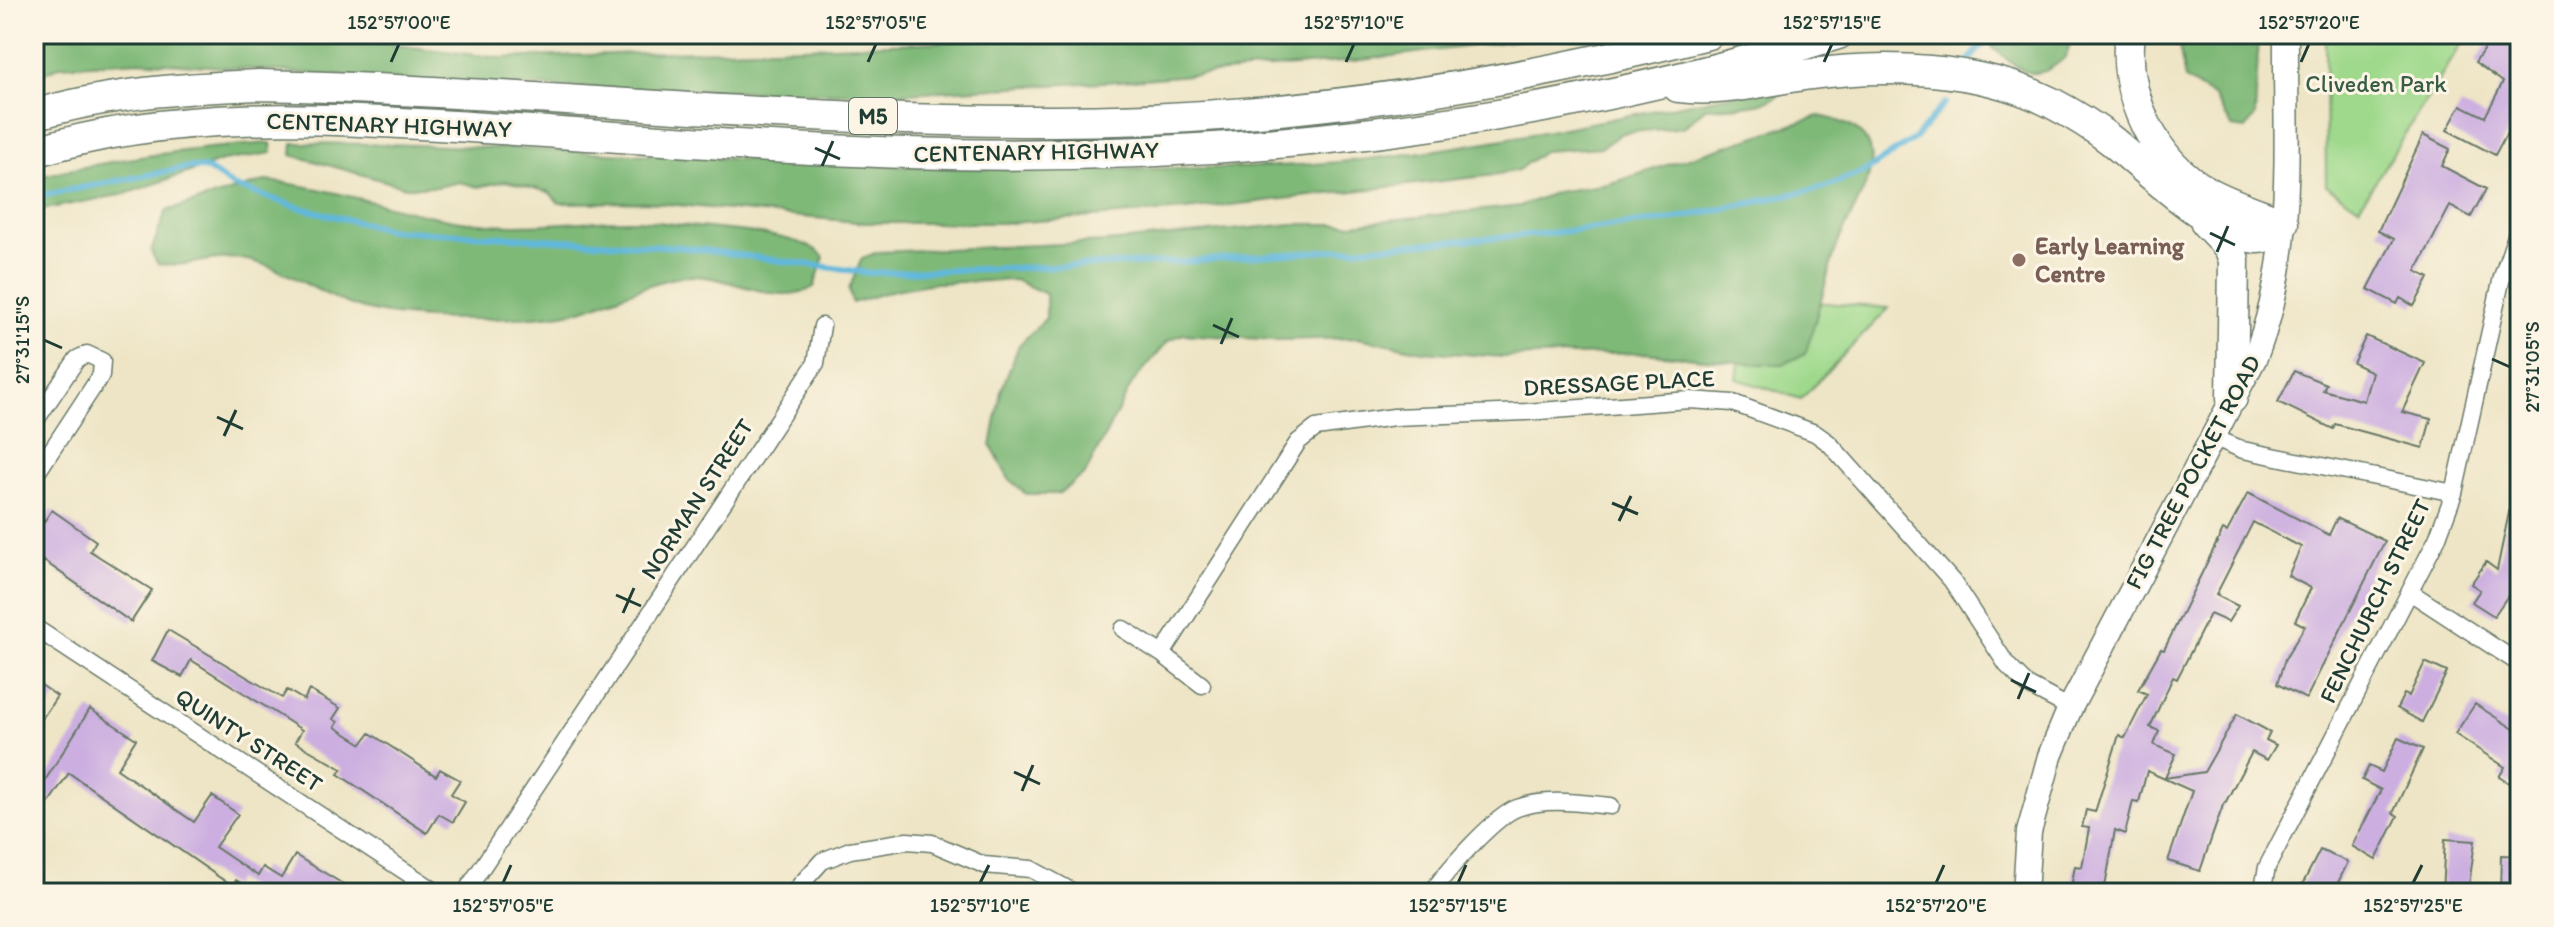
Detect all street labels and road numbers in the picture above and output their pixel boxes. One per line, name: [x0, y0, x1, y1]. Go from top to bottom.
road number: M5: [849, 98, 897, 134]
street label: CENTENARY HIGHWAY: [266, 106, 513, 143]
street label: CENTENARY HIGHWAY: [913, 135, 1159, 168]
street label: FIG TREE POCKET ROAD: [2119, 350, 2267, 594]
street label: DRESSAGE PLACE: [1522, 363, 1716, 402]
street label: NORMAN STREET: [634, 413, 760, 584]
street label: FENCHURCH STREET: [2312, 493, 2437, 708]
street label: QUINTY STREET: [170, 681, 329, 798]

